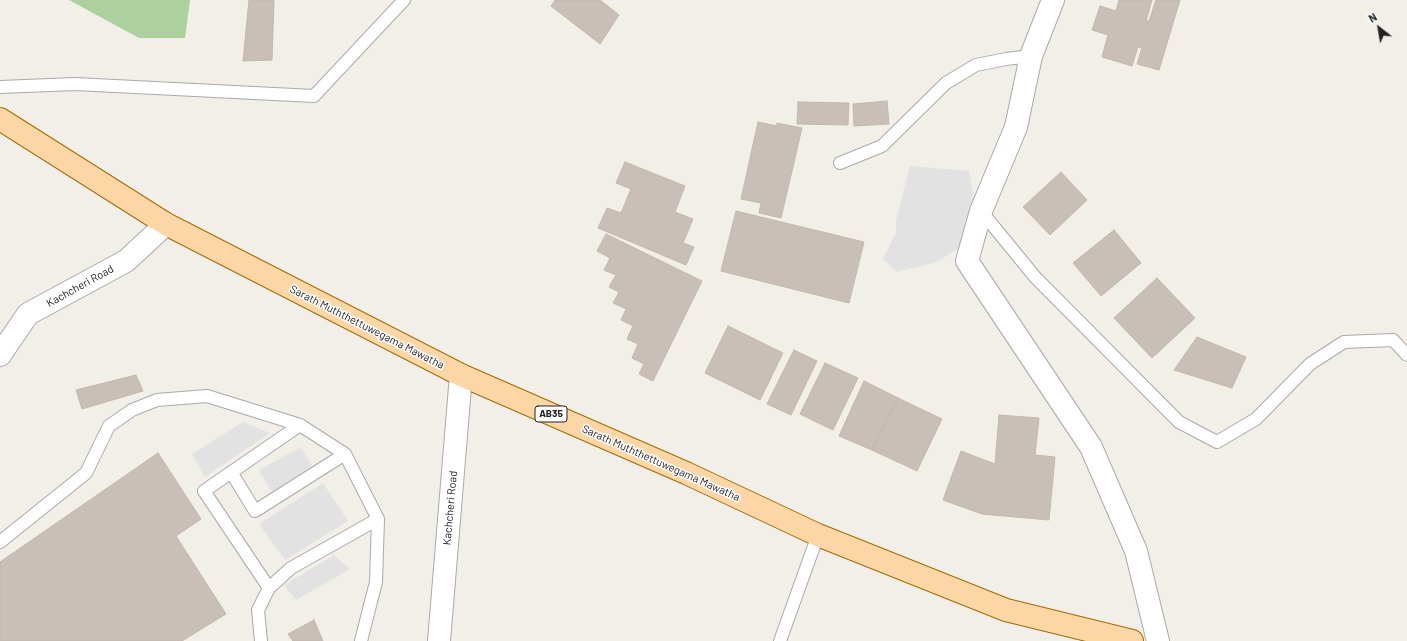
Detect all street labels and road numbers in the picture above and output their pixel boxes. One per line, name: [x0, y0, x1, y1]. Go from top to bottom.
street label: Kachcheri Road: [44, 262, 116, 310]
street label: Sarath Muththettuwegama Mawatha: [288, 282, 446, 372]
road number: AB35: [535, 406, 567, 422]
street label: Sarath Muththettuwegama Mawatha: [580, 422, 742, 504]
street label: Kachcheri Road: [440, 470, 460, 546]

